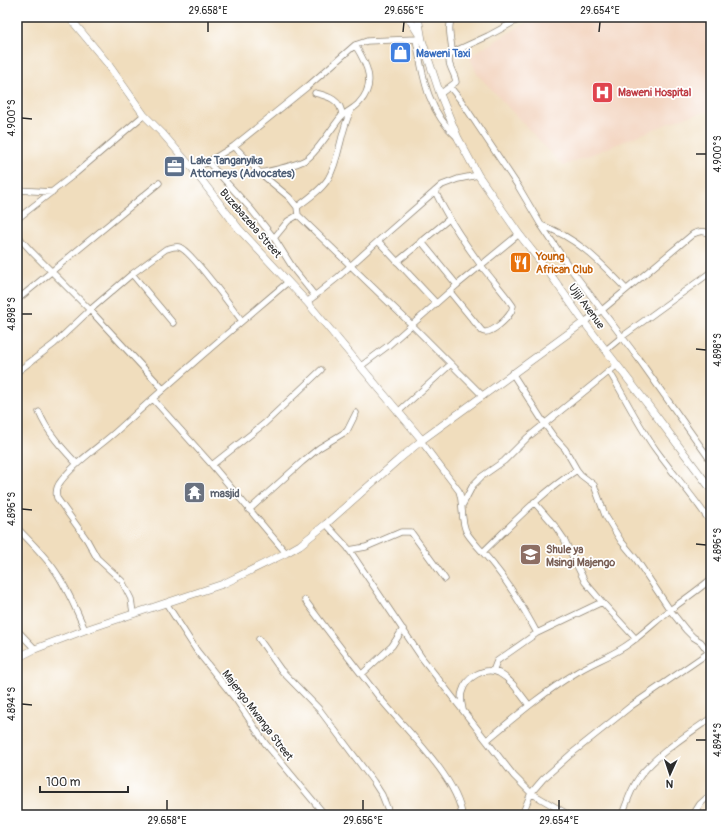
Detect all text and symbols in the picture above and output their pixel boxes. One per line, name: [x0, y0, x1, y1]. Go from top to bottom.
text: 29.658°E: [189, 5, 227, 17]
text: 29.656°E: [384, 5, 424, 17]
text: 29.654°E: [580, 5, 620, 17]
shop icon: Maweni Taxi: [387, 40, 413, 66]
place label: Maweni Taxi: [416, 47, 470, 60]
hospital icon: Maweni Hospital: [590, 79, 616, 105]
place label: Maweni Hospital: [618, 86, 692, 99]
text: 4.900°S: [6, 99, 18, 137]
text: 4.900°S: [712, 135, 724, 173]
office icon: Lake Tanganyika Attorneys (Advocates): [162, 153, 188, 179]
place label: Lake Tanganyika Attorneys (Advocates): [190, 154, 295, 180]
street label: Buzebazeba Street: [217, 186, 285, 261]
restaurant icon: Young African Club: [507, 249, 533, 275]
place label: Young African Club: [535, 250, 593, 276]
street label: Ujiji Avenue: [566, 281, 608, 332]
text: 4.898°S: [6, 297, 18, 331]
text: 4.898°S: [712, 333, 724, 367]
temple icon: masjid: [181, 480, 207, 506]
place label: masjid: [210, 487, 240, 500]
text: 4.896°S: [6, 492, 18, 526]
text: 4.896°S: [712, 528, 724, 562]
school or university icon: Shule ya Msingi Majengo: [517, 542, 543, 568]
place label: Shule ya Msingi Majengo: [546, 543, 615, 569]
street label: Majengo Mwanga Street: [219, 667, 296, 764]
text: 4.894°S: [6, 687, 18, 721]
text: 4.894°S: [712, 723, 724, 757]
north arrow: [650, 754, 690, 794]
scale bar: [40, 768, 128, 794]
text: 100 m: [46, 775, 81, 790]
text: N: [665, 777, 674, 790]
text: 29.658°E: [148, 815, 186, 827]
text: 29.656°E: [343, 815, 383, 827]
text: 29.654°E: [539, 815, 579, 827]

